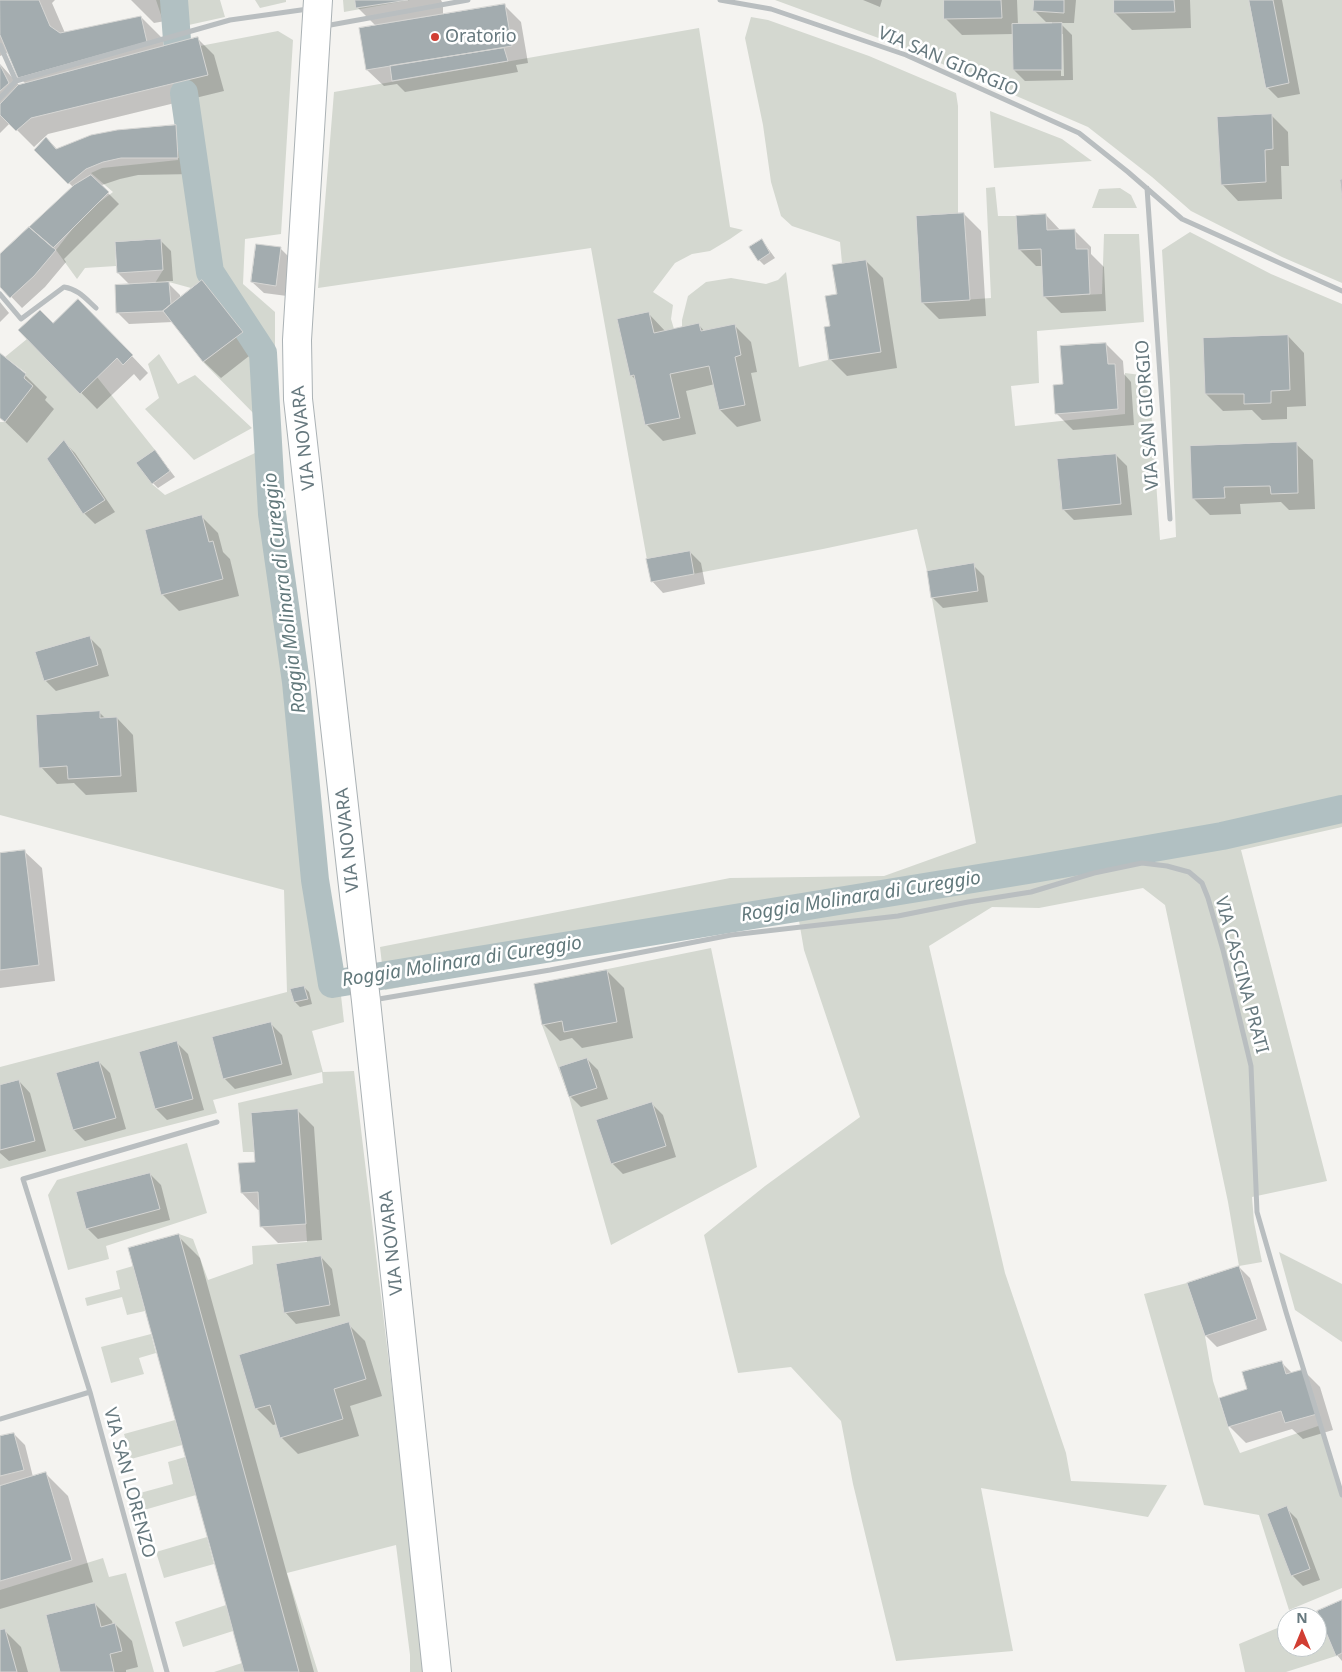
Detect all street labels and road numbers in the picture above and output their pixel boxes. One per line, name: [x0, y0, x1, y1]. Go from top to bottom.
street label: VIA SAN GIORGIO: [874, 23, 1022, 101]
street label: VIA SAN GIORGIO: [1132, 339, 1164, 491]
street label: VIA NOVARA: [288, 385, 320, 491]
street label: VIA NOVARA: [332, 787, 364, 893]
street label: VIA CASCINA PRATI: [1210, 894, 1272, 1056]
street label: VIA NOVARA: [376, 1190, 408, 1296]
street label: VIA SAN LORENZO: [99, 1405, 159, 1561]

